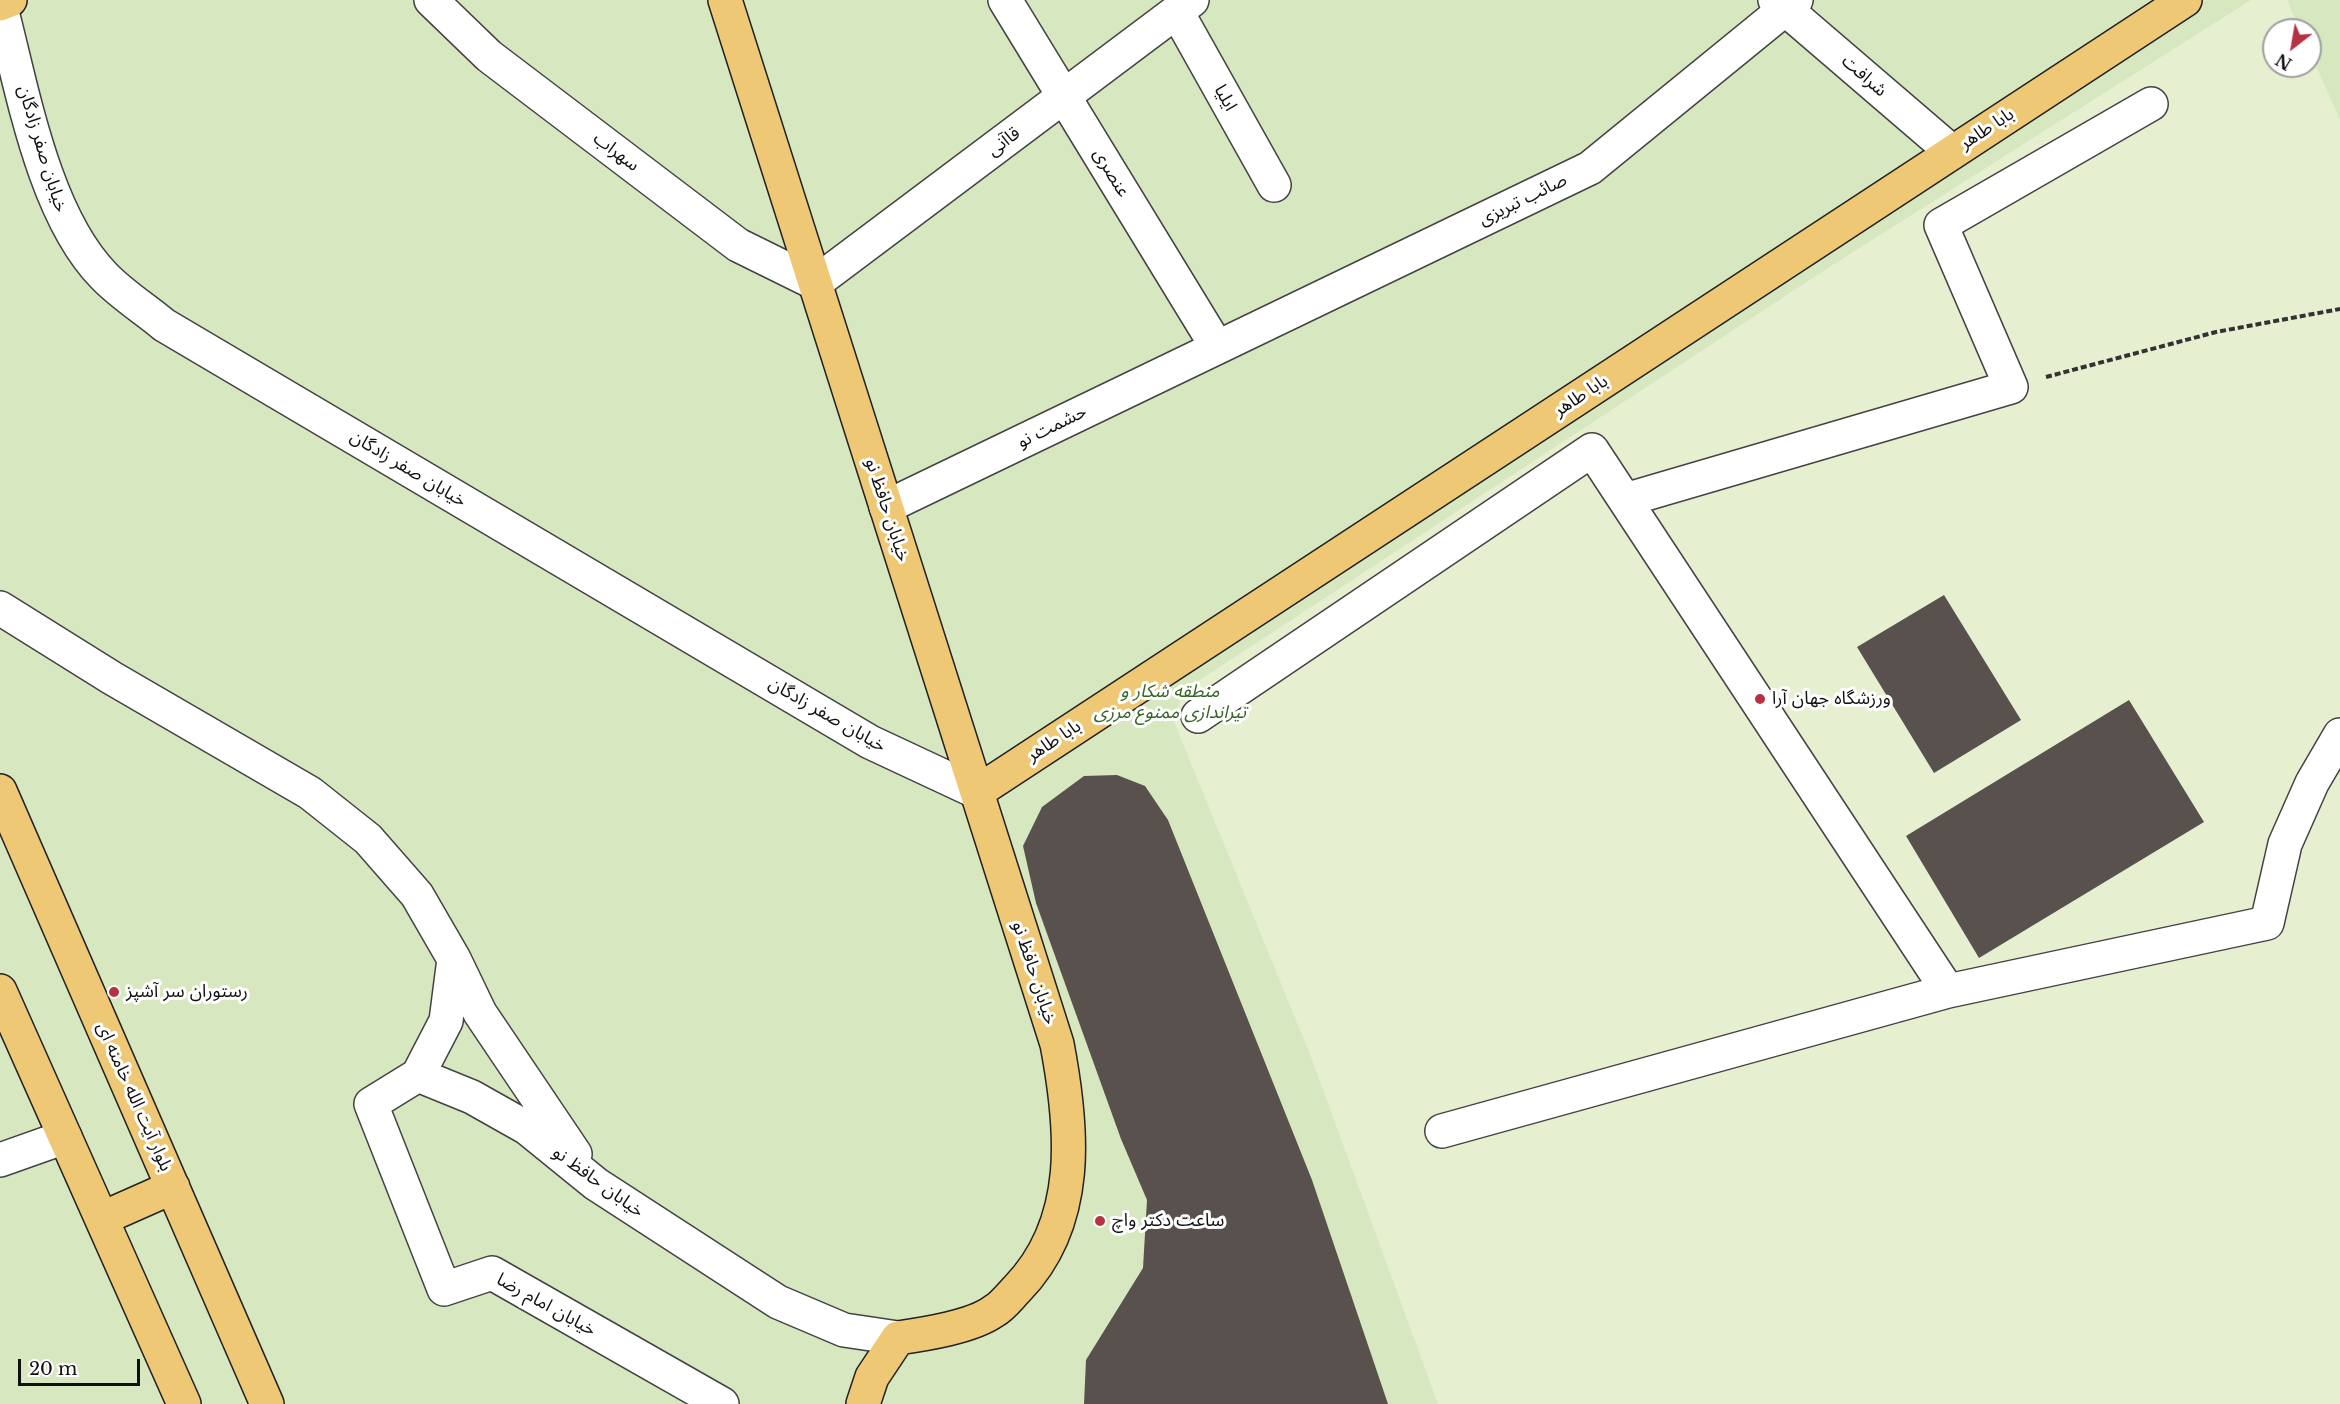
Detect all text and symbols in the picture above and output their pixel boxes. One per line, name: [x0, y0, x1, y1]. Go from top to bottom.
north arrow: [2262, 18, 2322, 78]
text: N: [2272, 49, 2295, 74]
street label: شرافت: [1837, 51, 1891, 101]
street label: ایلیا: [1209, 81, 1241, 115]
street label: خیابان صفر زادگان: [12, 83, 72, 215]
street label: بابا طاهر: [1956, 104, 2018, 154]
street label: قاآنی: [983, 123, 1025, 161]
street label: سهراب: [589, 128, 643, 176]
street label: عنصری: [1088, 145, 1134, 201]
street label: صائب تبریزی: [1475, 169, 1571, 231]
street label: بابا طاهر: [1550, 371, 1612, 421]
street label: حشمت نو: [1014, 401, 1090, 453]
street label: خیابان صفر زادگان: [346, 426, 470, 512]
street label: خیابان حافظ نو: [860, 456, 914, 564]
street label: خیابان صفر زادگان: [765, 673, 889, 757]
park label: منطقه شکار و تیراندازی ممنوع مرزی: [1094, 681, 1246, 724]
place label: ورزشگاه جهان آرا: [1772, 688, 1891, 710]
marker: ورزشگاه جهان آرا: [1753, 692, 1767, 706]
street label: بابا طاهر: [1023, 716, 1085, 766]
street label: خیابان حافظ نو: [1007, 919, 1061, 1027]
place label: رستوران سر آشپز: [126, 981, 248, 1003]
marker: رستوران سر آشپز: [107, 985, 121, 999]
street label: بلوار آیت الله خامنه ای: [91, 1019, 177, 1175]
street label: خیابان حافظ نو: [548, 1142, 648, 1222]
place label: ساعت دکتر واچ: [1112, 1210, 1224, 1232]
marker: ساعت دکتر واچ: [1093, 1214, 1107, 1228]
street label: خیابان امام رضا: [492, 1269, 600, 1341]
scale bar: [21, 1347, 142, 1385]
text: 20 m: [29, 1358, 77, 1380]

